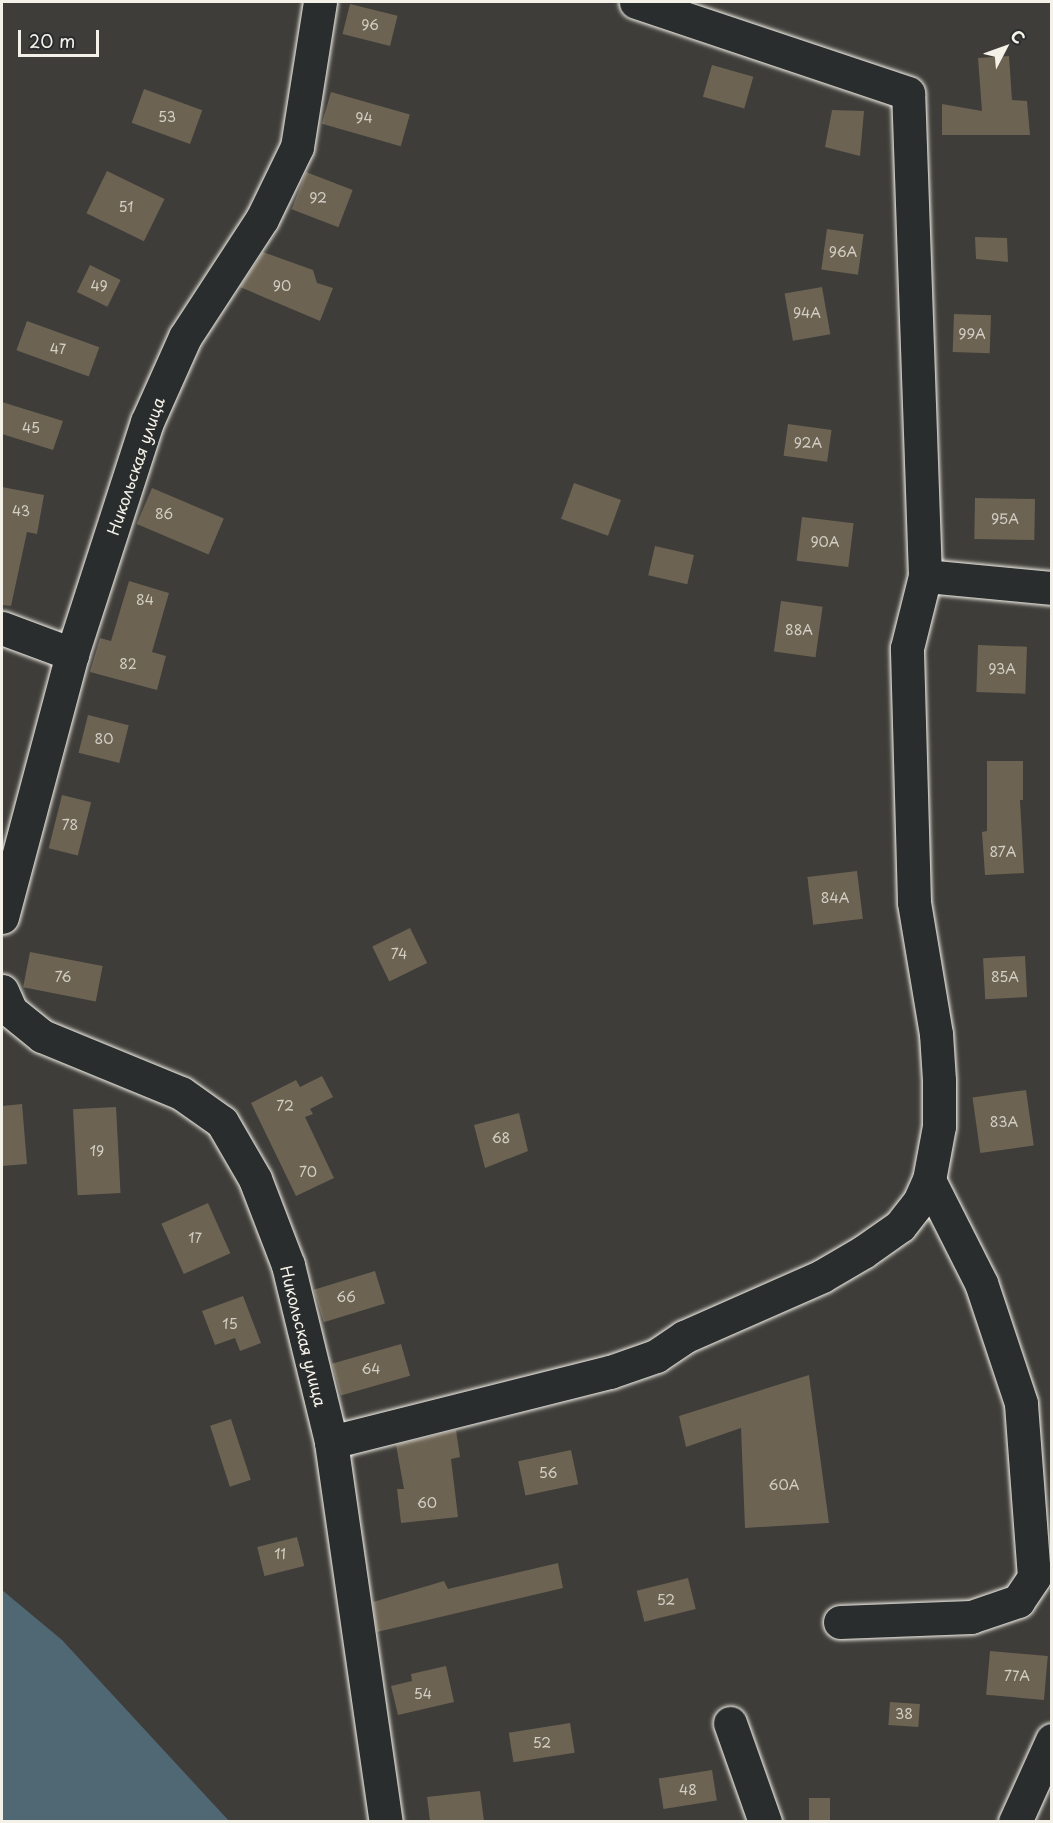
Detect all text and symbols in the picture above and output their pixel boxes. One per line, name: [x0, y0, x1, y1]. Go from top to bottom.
house number: 96: [361, 17, 379, 33]
scale bar: [21, 18, 102, 56]
north arrow: [975, 18, 1035, 78]
text: С: [1006, 24, 1032, 49]
text: 20 m: [29, 27, 75, 54]
house number: 53: [158, 109, 176, 125]
house number: 94: [355, 110, 373, 126]
house number: 92: [309, 190, 327, 206]
house number: 51: [119, 199, 133, 215]
house number: 96А: [829, 244, 857, 260]
house number: 49: [90, 278, 108, 294]
house number: 90: [273, 278, 291, 294]
house number: 94А: [793, 305, 821, 321]
house number: 99А: [958, 326, 986, 342]
house number: 47: [50, 341, 66, 357]
street label: Никольская улица: [102, 394, 168, 538]
house number: 45: [22, 420, 40, 436]
house number: 92А: [794, 435, 822, 451]
house number: 43: [12, 503, 30, 519]
house number: 86: [155, 506, 173, 522]
house number: 95А: [991, 511, 1019, 527]
house number: 90А: [810, 534, 840, 550]
house number: 84: [136, 592, 154, 608]
house number: 88А: [785, 622, 813, 638]
house number: 82: [119, 656, 137, 672]
house number: 93А: [988, 661, 1016, 677]
house number: 80: [95, 731, 113, 747]
house number: 78: [62, 817, 78, 833]
house number: 87А: [990, 844, 1016, 860]
house number: 84А: [821, 890, 849, 906]
house number: 74: [391, 946, 407, 962]
house number: 76: [55, 969, 71, 985]
house number: 85А: [991, 969, 1019, 985]
house number: 72: [276, 1098, 294, 1114]
house number: 83А: [990, 1114, 1018, 1130]
house number: 68: [492, 1130, 510, 1146]
house number: 19: [90, 1143, 104, 1159]
house number: 70: [299, 1164, 317, 1180]
house number: 17: [188, 1230, 202, 1246]
street label: Никольская улица: [277, 1263, 331, 1409]
house number: 66: [336, 1289, 356, 1305]
house number: 15: [222, 1316, 238, 1332]
house number: 64: [361, 1361, 381, 1377]
house number: 56: [539, 1465, 557, 1481]
house number: 60А: [769, 1477, 799, 1493]
house number: 60: [417, 1495, 437, 1511]
house number: 11: [274, 1546, 286, 1562]
house number: 52: [657, 1592, 675, 1608]
house number: 77А: [1004, 1668, 1030, 1684]
house number: 54: [414, 1686, 432, 1702]
house number: 38: [895, 1706, 913, 1722]
house number: 52: [533, 1735, 551, 1751]
house number: 48: [679, 1782, 697, 1798]

